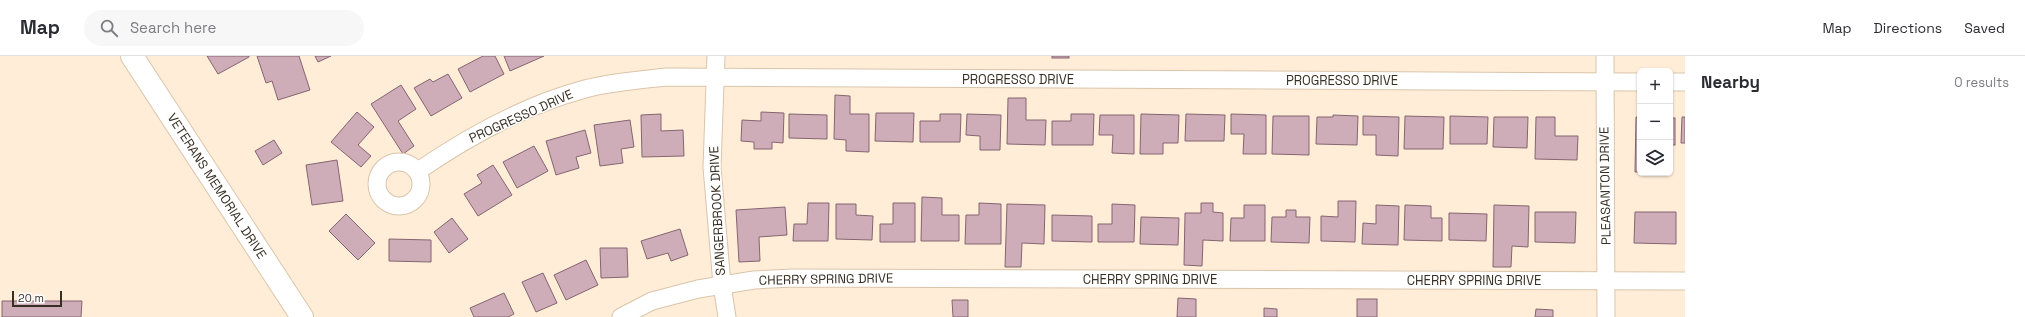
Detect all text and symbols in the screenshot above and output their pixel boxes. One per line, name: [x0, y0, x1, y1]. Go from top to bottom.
search box: [84, 10, 364, 46]
text: Map: [20, 15, 60, 40]
icon: search: [98, 17, 120, 39]
text: Search here: [130, 18, 216, 37]
text: Map: [1822, 19, 1852, 37]
text: Directions: [1874, 19, 1942, 37]
text: Saved: [1964, 19, 2005, 37]
map controls: [1637, 68, 1673, 176]
button: +: [1637, 68, 1673, 104]
street label: PROGRESSO DRIVE: [962, 71, 1074, 88]
text: Nearby: [1701, 71, 1760, 93]
street label: PROGRESSO DRIVE: [1286, 72, 1398, 89]
text: 0 results: [1954, 74, 2009, 91]
street label: PROGRESSO DRIVE: [466, 85, 576, 147]
button: −: [1637, 104, 1673, 140]
street label: VETERANS MEMORIAL DRIVE: [164, 110, 270, 262]
street label: PLEASANTON DRIVE: [1595, 127, 1615, 245]
button: layers: [1637, 140, 1673, 176]
street label: SANGERBROOK DRIVE: [705, 146, 729, 276]
street label: CHERRY SPRING DRIVE: [759, 269, 893, 289]
street label: CHERRY SPRING DRIVE: [1083, 271, 1217, 288]
street label: CHERRY SPRING DRIVE: [1407, 272, 1541, 289]
scale bar: [12, 289, 62, 308]
text: 20 m: [18, 291, 44, 305]

